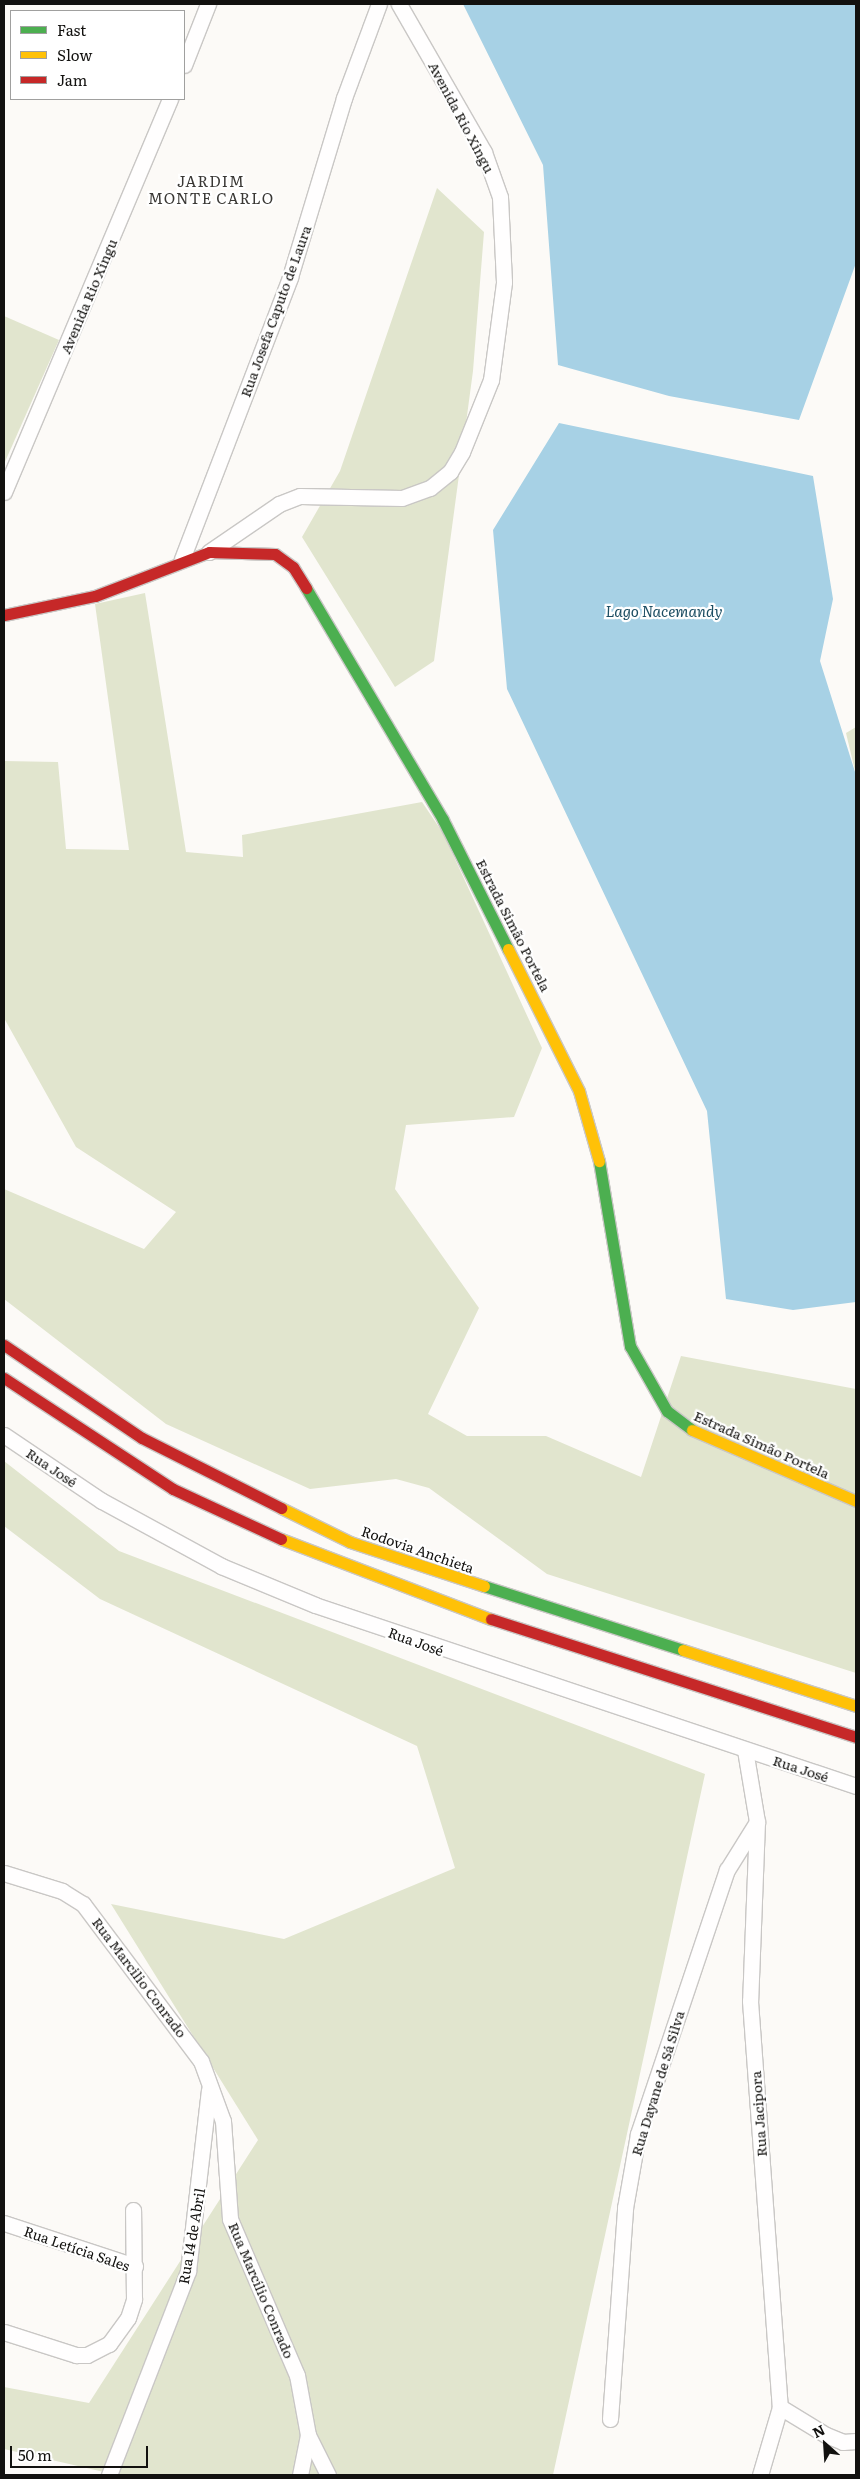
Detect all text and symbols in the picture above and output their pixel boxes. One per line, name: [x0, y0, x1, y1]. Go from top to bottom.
legend: [10, 10, 185, 100]
text: Fast: [57, 18, 86, 41]
text: Slow: [57, 43, 92, 66]
street label: Avenida Rio Xingu: [426, 59, 498, 175]
text: Jam: [57, 68, 87, 91]
district label: JARDIM MONTE CARLO: [147, 171, 275, 206]
street label: Rua Josefa Caputo de Laura: [236, 223, 314, 399]
street label: Avenida Rio Xingu: [56, 236, 120, 356]
water label: Lago Nacemandy: [606, 602, 722, 620]
street label: Estrada Simão Portela: [473, 856, 555, 994]
street label: Estrada Simão Portela: [692, 1407, 832, 1481]
street label: Rua José: [23, 1444, 81, 1490]
street label: Rodovia Anchieta: [360, 1522, 476, 1576]
street label: Rua José: [386, 1623, 446, 1659]
street label: Rua José: [771, 1751, 831, 1785]
street label: Rua Marcilio Conrado: [89, 1914, 191, 2040]
street label: Rua Dayane de Sá Silva: [627, 2008, 687, 2158]
street label: Rua Jacipora: [747, 2071, 769, 2157]
street label: Rua 14 de Abril: [174, 2187, 208, 2285]
street label: Rua Marcílio Conrado: [226, 2219, 298, 2361]
street label: Rua Letícia Sales: [22, 2222, 132, 2274]
north arrow: [800, 2419, 850, 2469]
text: N: [809, 2419, 828, 2442]
scale bar: [12, 2436, 150, 2468]
text: 50 m: [18, 2443, 52, 2466]

